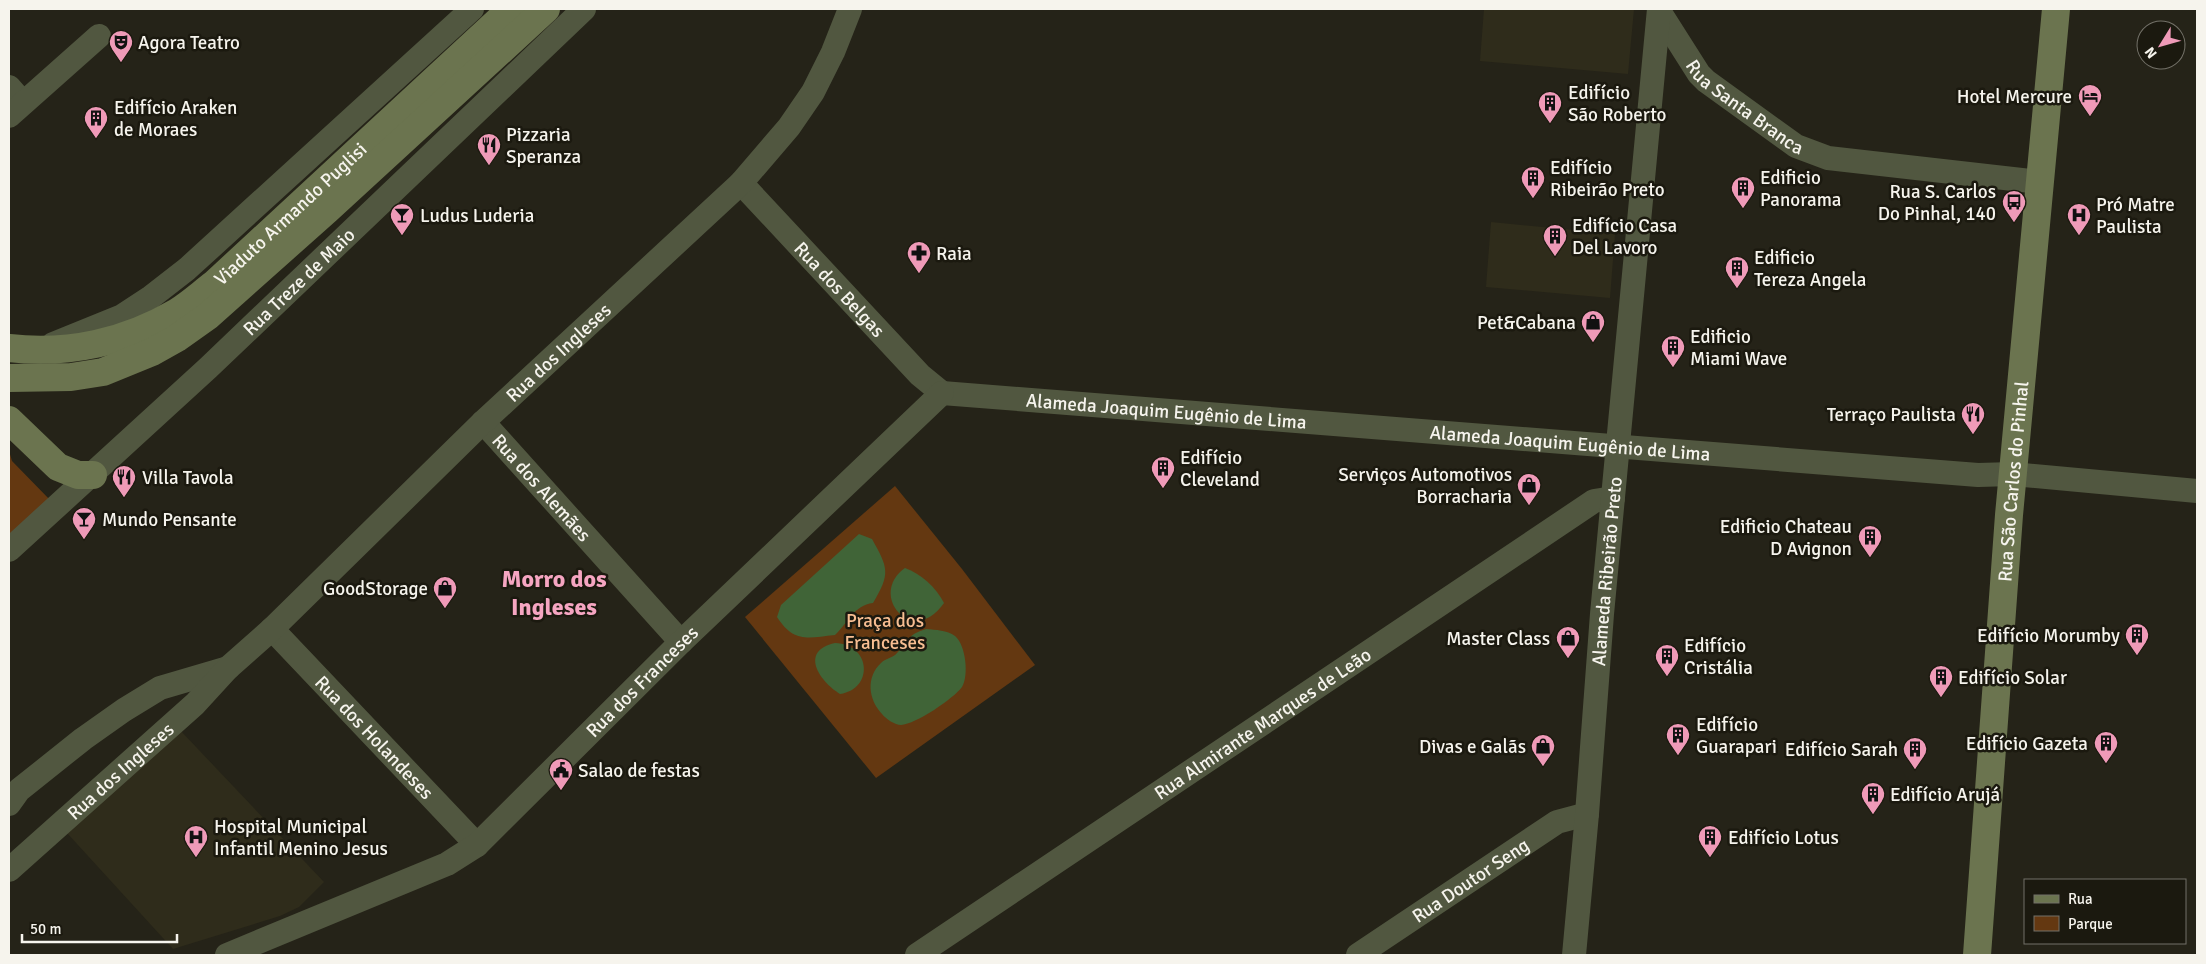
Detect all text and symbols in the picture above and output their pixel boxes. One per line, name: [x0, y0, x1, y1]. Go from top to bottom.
north arrow: [2136, 20, 2186, 70]
theatre icon: Agora Teatro: [108, 29, 134, 63]
place label: Agora Teatro: [138, 31, 240, 55]
text: N: [2141, 44, 2161, 62]
street label: Rua Santa Branca: [1680, 55, 1806, 161]
place label: Edifício São Roberto: [1568, 81, 1667, 127]
hotel icon: Hotel Mercure: [2077, 83, 2103, 117]
place label: Hotel Mercure: [1957, 85, 2072, 109]
building icon: Edifício São Roberto: [1537, 90, 1563, 124]
place label: Edifício Araken de Moraes: [114, 96, 237, 142]
building icon: Edifício Araken de Moraes: [83, 105, 109, 139]
place label: Pizzaria Speranza: [506, 123, 581, 169]
restaurant icon: Pizzaria Speranza: [476, 132, 502, 166]
street label: Viaduto Armando Puglisi: [209, 138, 372, 291]
place label: Edifício Ribeirão Preto: [1550, 156, 1665, 202]
building icon: Edifício Ribeirão Preto: [1520, 165, 1546, 199]
place label: Edificio Panorama: [1760, 166, 1842, 212]
building icon: Edificio Panorama: [1730, 175, 1756, 209]
place label: Rua S. Carlos Do Pinhal, 140: [1878, 180, 1996, 226]
bus stop icon: Rua S. Carlos Do Pinhal, 140: [2001, 189, 2027, 223]
place label: Pró Matre Paulista: [2096, 193, 2175, 239]
bar icon: Ludus Luderia: [389, 202, 415, 236]
hospital icon: Pró Matre Paulista: [2066, 202, 2092, 236]
place label: Ludus Luderia: [420, 204, 534, 228]
place label: Edifício Casa Del Lavoro: [1572, 214, 1677, 260]
street label: Rua Treze de Maio: [238, 223, 360, 341]
building icon: Edifício Casa Del Lavoro: [1542, 223, 1568, 257]
street label: Rua dos Belgas: [789, 237, 890, 343]
pharmacy icon: Raia: [906, 240, 932, 274]
place label: Raia: [936, 242, 972, 266]
place label: Edificio Tereza Angela: [1754, 246, 1866, 292]
building icon: Edificio Tereza Angela: [1724, 255, 1750, 289]
street label: Rua dos Ingleses: [501, 298, 616, 408]
shop icon: Pet&Cabana: [1580, 309, 1606, 343]
place label: Pet&Cabana: [1477, 311, 1576, 335]
place label: Edificio Miami Wave: [1690, 325, 1787, 371]
building icon: Edificio Miami Wave: [1660, 334, 1686, 368]
street label: Rua São Carlos do Pinhal: [1993, 380, 2034, 583]
street label: Alameda Joaquim Eugênio de Lima: [1025, 389, 1308, 435]
restaurant icon: Terraço Paulista: [1960, 401, 1986, 435]
place label: Terraço Paulista: [1827, 403, 1956, 427]
street label: Alameda Joaquim Eugênio de Lima: [1429, 421, 1711, 467]
street label: Rua dos Alemães: [487, 429, 596, 547]
place label: Edifício Cleveland: [1180, 446, 1260, 492]
building icon: Edifício Cleveland: [1150, 455, 1176, 489]
place label: Serviços Automotivos Borracharia: [1338, 463, 1512, 509]
restaurant icon: Villa Tavola: [111, 464, 137, 498]
place label: Villa Tavola: [142, 466, 234, 490]
shop icon: Serviços Automotivos Borracharia: [1516, 472, 1542, 506]
street label: Alameda Ribeirão Preto: [1587, 476, 1628, 667]
bar icon: Mundo Pensante: [71, 506, 97, 540]
place label: Mundo Pensante: [102, 508, 237, 532]
place label: Edificio Chateau D Avignon: [1720, 515, 1852, 561]
building icon: Edificio Chateau D Avignon: [1857, 524, 1883, 558]
district label: Morro dos Ingleses: [501, 564, 607, 622]
shop icon: GoodStorage: [432, 575, 458, 609]
place label: GoodStorage: [323, 577, 428, 601]
park label: Praça dos Franceses: [845, 609, 925, 655]
street label: Rua dos Franceses: [581, 621, 704, 743]
building icon: Edifício Morumby: [2124, 622, 2150, 656]
place label: Edifício Morumby: [1977, 624, 2120, 648]
shop icon: Master Class: [1555, 625, 1581, 659]
place label: Master Class: [1446, 627, 1550, 651]
place label: Edifício Cristália: [1684, 634, 1753, 680]
street label: Rua Almirante Marques de Leão: [1150, 643, 1376, 805]
building icon: Edifício Cristália: [1654, 643, 1680, 677]
building icon: Edifício Solar: [1928, 664, 1954, 698]
place label: Edifício Solar: [1958, 666, 2067, 690]
street label: Rua dos Holandeses: [309, 671, 438, 805]
place label: Edifício Guarapari: [1696, 713, 1777, 759]
street label: Rua dos Ingleses: [63, 718, 179, 825]
building icon: Edifício Guarapari: [1665, 722, 1691, 756]
building icon: Edifício Gazeta: [2093, 730, 2119, 764]
place label: Edifício Gazeta: [1966, 732, 2088, 756]
shop icon: Divas e Galãs: [1530, 733, 1556, 767]
place label: Divas e Galãs: [1419, 735, 1526, 759]
building icon: Edifício Sarah: [1902, 736, 1928, 770]
place label: Edifício Sarah: [1785, 738, 1898, 762]
public building icon: Salao de festas: [548, 757, 574, 791]
place label: Salao de festas: [578, 759, 700, 783]
building icon: Edifício Arujá: [1860, 781, 1886, 815]
place label: Edifício Arujá: [1890, 783, 2000, 807]
place label: Hospital Municipal Infantil Menino Jesus: [214, 815, 388, 861]
hospital icon: Hospital Municipal Infantil Menino Jesus: [183, 824, 209, 858]
building icon: Edifício Lotus: [1697, 824, 1723, 858]
place label: Edifício Lotus: [1728, 826, 1839, 850]
street label: Rua Doutor Seng: [1408, 833, 1534, 929]
legend: [2024, 879, 2186, 944]
text: Rua: [2068, 890, 2093, 908]
scale bar: [22, 912, 178, 944]
text: Parque: [2068, 915, 2113, 933]
text: 50 m: [30, 920, 61, 938]

